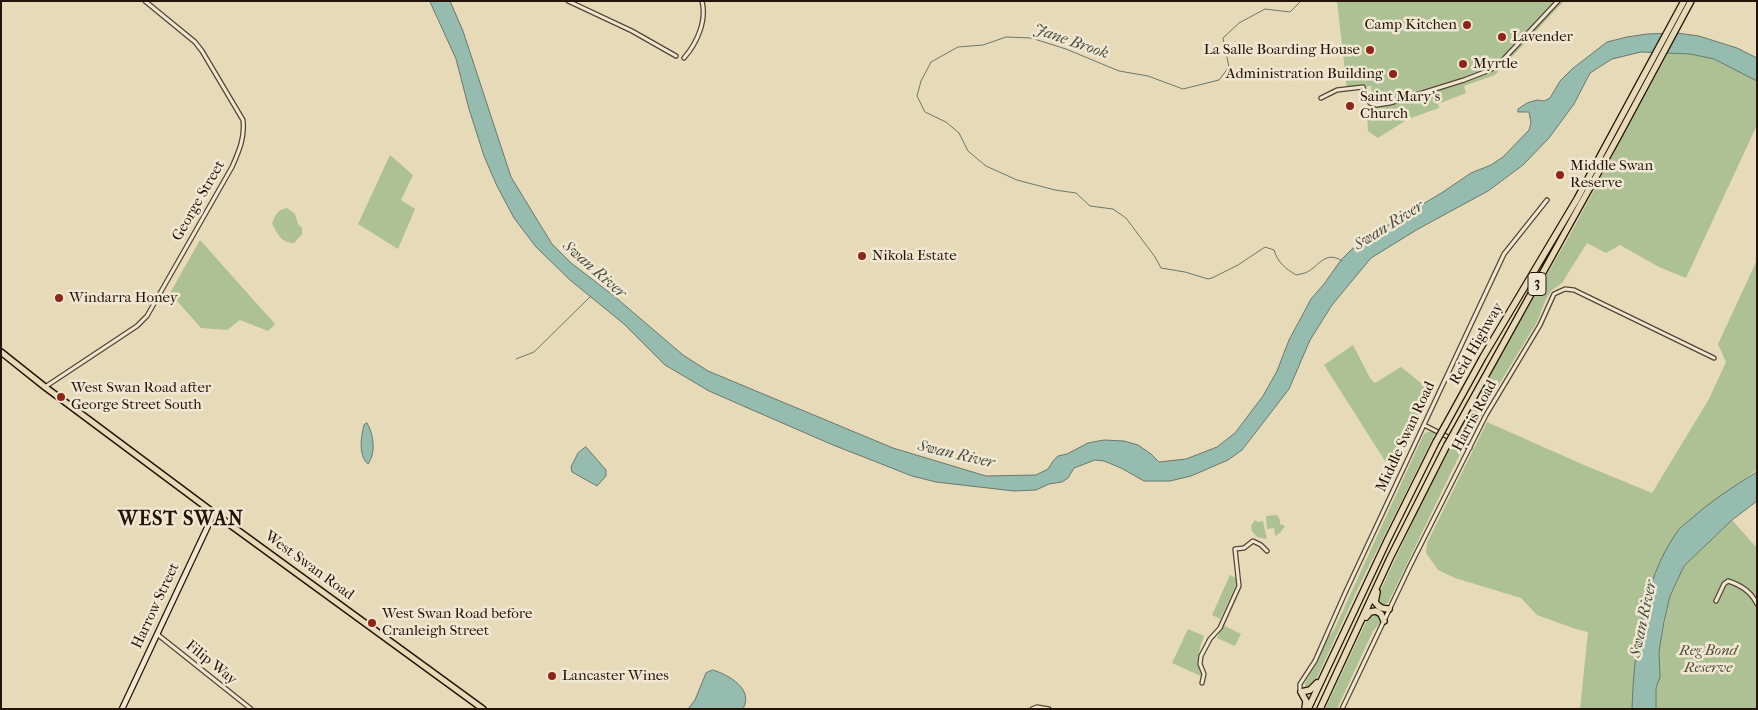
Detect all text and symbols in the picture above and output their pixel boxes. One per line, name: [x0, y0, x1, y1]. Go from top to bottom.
place label: Camp Kitchen: [1365, 16, 1457, 34]
marker: Camp Kitchen: [1461, 19, 1473, 31]
water label: Jane Brook: [1031, 20, 1111, 64]
place label: Lavender: [1512, 28, 1573, 46]
marker: Lavender: [1496, 31, 1508, 43]
place label: La Salle Boarding House: [1204, 41, 1360, 59]
marker: La Salle Boarding House: [1364, 44, 1376, 56]
place label: Myrtle: [1473, 55, 1518, 73]
marker: Myrtle: [1457, 58, 1469, 70]
place label: Administration Building: [1226, 65, 1383, 83]
marker: Administration Building: [1387, 68, 1399, 80]
place label: Saint Mary's Church: [1360, 88, 1440, 123]
marker: Saint Mary's Church: [1344, 100, 1356, 112]
street label: George Street: [169, 157, 229, 245]
place label: Middle Swan Reserve: [1570, 157, 1653, 192]
marker: Middle Swan Reserve: [1554, 169, 1566, 181]
water label: Swan River: [1351, 197, 1427, 255]
water label: Swan River: [558, 237, 630, 303]
place label: Nikola Estate: [872, 247, 957, 265]
marker: Nikola Estate: [856, 250, 868, 262]
road number: 3: [1528, 272, 1546, 296]
place label: Windarra Honey: [69, 289, 178, 307]
marker: Windarra Honey: [53, 292, 65, 304]
street label: Reid Highway: [1446, 300, 1508, 388]
street label: Harris Road: [1449, 377, 1501, 455]
place label: West Swan Road after George Street South: [71, 379, 211, 414]
street label: Middle Swan Road: [1373, 379, 1439, 495]
marker: West Swan Road after George Street South: [55, 391, 67, 403]
water label: Swan River: [916, 437, 996, 473]
district label: WEST SWAN: [117, 508, 245, 532]
street label: West Swan Road: [261, 528, 357, 604]
street label: Harrow Street: [128, 560, 184, 652]
water label: Swan River: [1626, 579, 1662, 659]
place label: West Swan Road before Cranleigh Street: [382, 605, 532, 640]
marker: West Swan Road before Cranleigh Street: [366, 617, 378, 629]
street label: Filip Way: [182, 637, 240, 689]
park label: Reg Bond Reserve: [1679, 642, 1737, 677]
place label: Lancaster Wines: [562, 667, 669, 685]
marker: Lancaster Wines: [546, 670, 558, 682]

